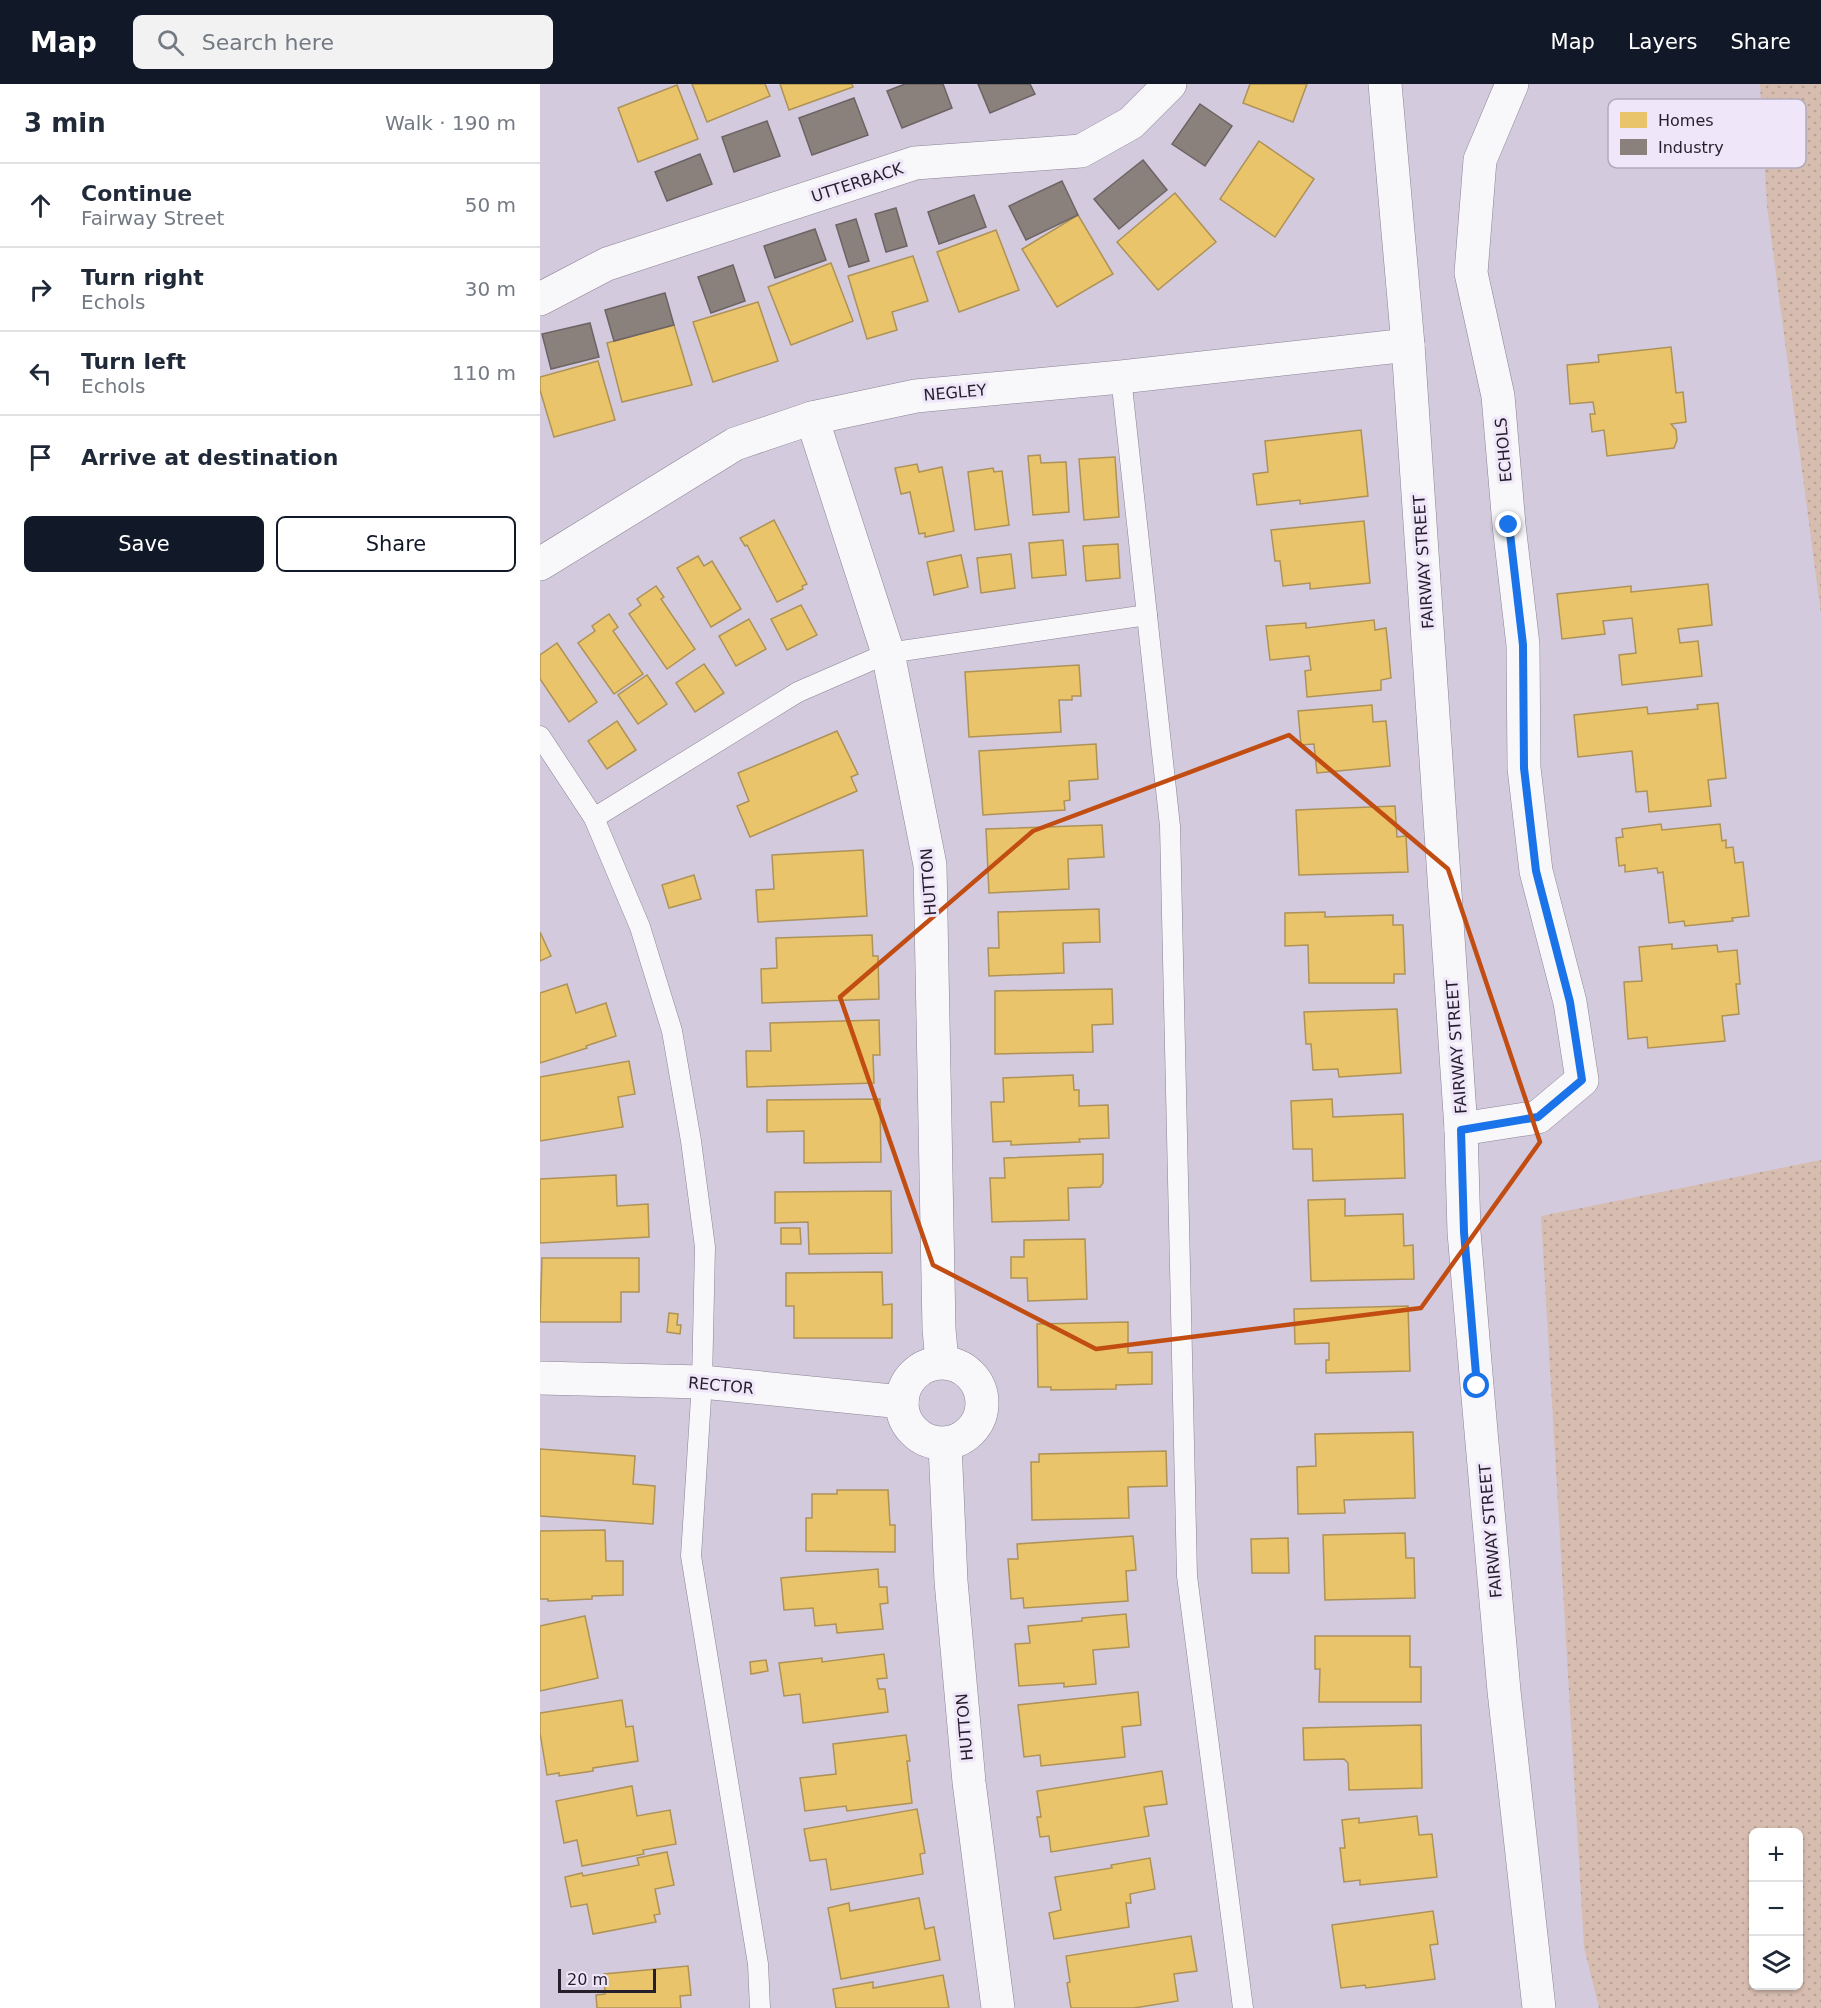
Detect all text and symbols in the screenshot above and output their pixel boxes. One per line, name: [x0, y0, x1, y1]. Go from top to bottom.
search box: [133, 15, 553, 69]
text: Map: [30, 26, 97, 59]
icon: search: [154, 26, 187, 59]
text: Search here: [202, 30, 334, 55]
text: Map: [1551, 30, 1595, 54]
text: Layers: [1628, 30, 1697, 54]
text: Share: [1730, 30, 1791, 54]
legend: [1608, 99, 1806, 168]
text: 3 min: [24, 108, 106, 138]
text: Walk · 190 m: [385, 111, 516, 135]
text: Homes: [1658, 111, 1714, 130]
text: Industry: [1658, 138, 1724, 157]
street label: UTTERBACK: [809, 159, 906, 206]
text: Continue: [81, 181, 192, 206]
icon: ahead: [24, 189, 57, 222]
text: 50 m: [465, 193, 516, 217]
text: Fairway Street: [81, 206, 224, 230]
text: Turn right: [81, 265, 204, 290]
icon: right: [24, 273, 57, 306]
text: 30 m: [465, 277, 516, 301]
text: Echols: [81, 290, 146, 314]
text: Turn left: [81, 349, 186, 374]
icon: left: [24, 357, 57, 390]
text: 110 m: [452, 361, 516, 385]
text: Echols: [81, 374, 146, 398]
street label: NEGLEY: [923, 380, 988, 405]
street label: ECHOLS: [1491, 417, 1516, 483]
icon: arrive: [24, 441, 57, 474]
text: Arrive at destination: [81, 445, 338, 470]
street label: FAIRWAY STREET: [1409, 494, 1438, 630]
route end: [1495, 511, 1521, 537]
button: Save: [24, 516, 264, 572]
button: Share: [276, 516, 516, 572]
street label: HUTTON: [917, 848, 940, 916]
street label: FAIRWAY STREET: [1442, 979, 1471, 1115]
route start: [1463, 1372, 1489, 1398]
street label: RECTOR: [687, 1373, 755, 1398]
street label: FAIRWAY STREET: [1475, 1463, 1506, 1599]
street label: HUTTON: [952, 1692, 977, 1761]
map controls: [1749, 1828, 1803, 1990]
button: +: [1749, 1828, 1803, 1882]
button: −: [1749, 1882, 1803, 1936]
button: layers: [1749, 1936, 1803, 1990]
scale bar: [558, 1966, 656, 1994]
text: 20 m: [567, 1970, 608, 1989]

